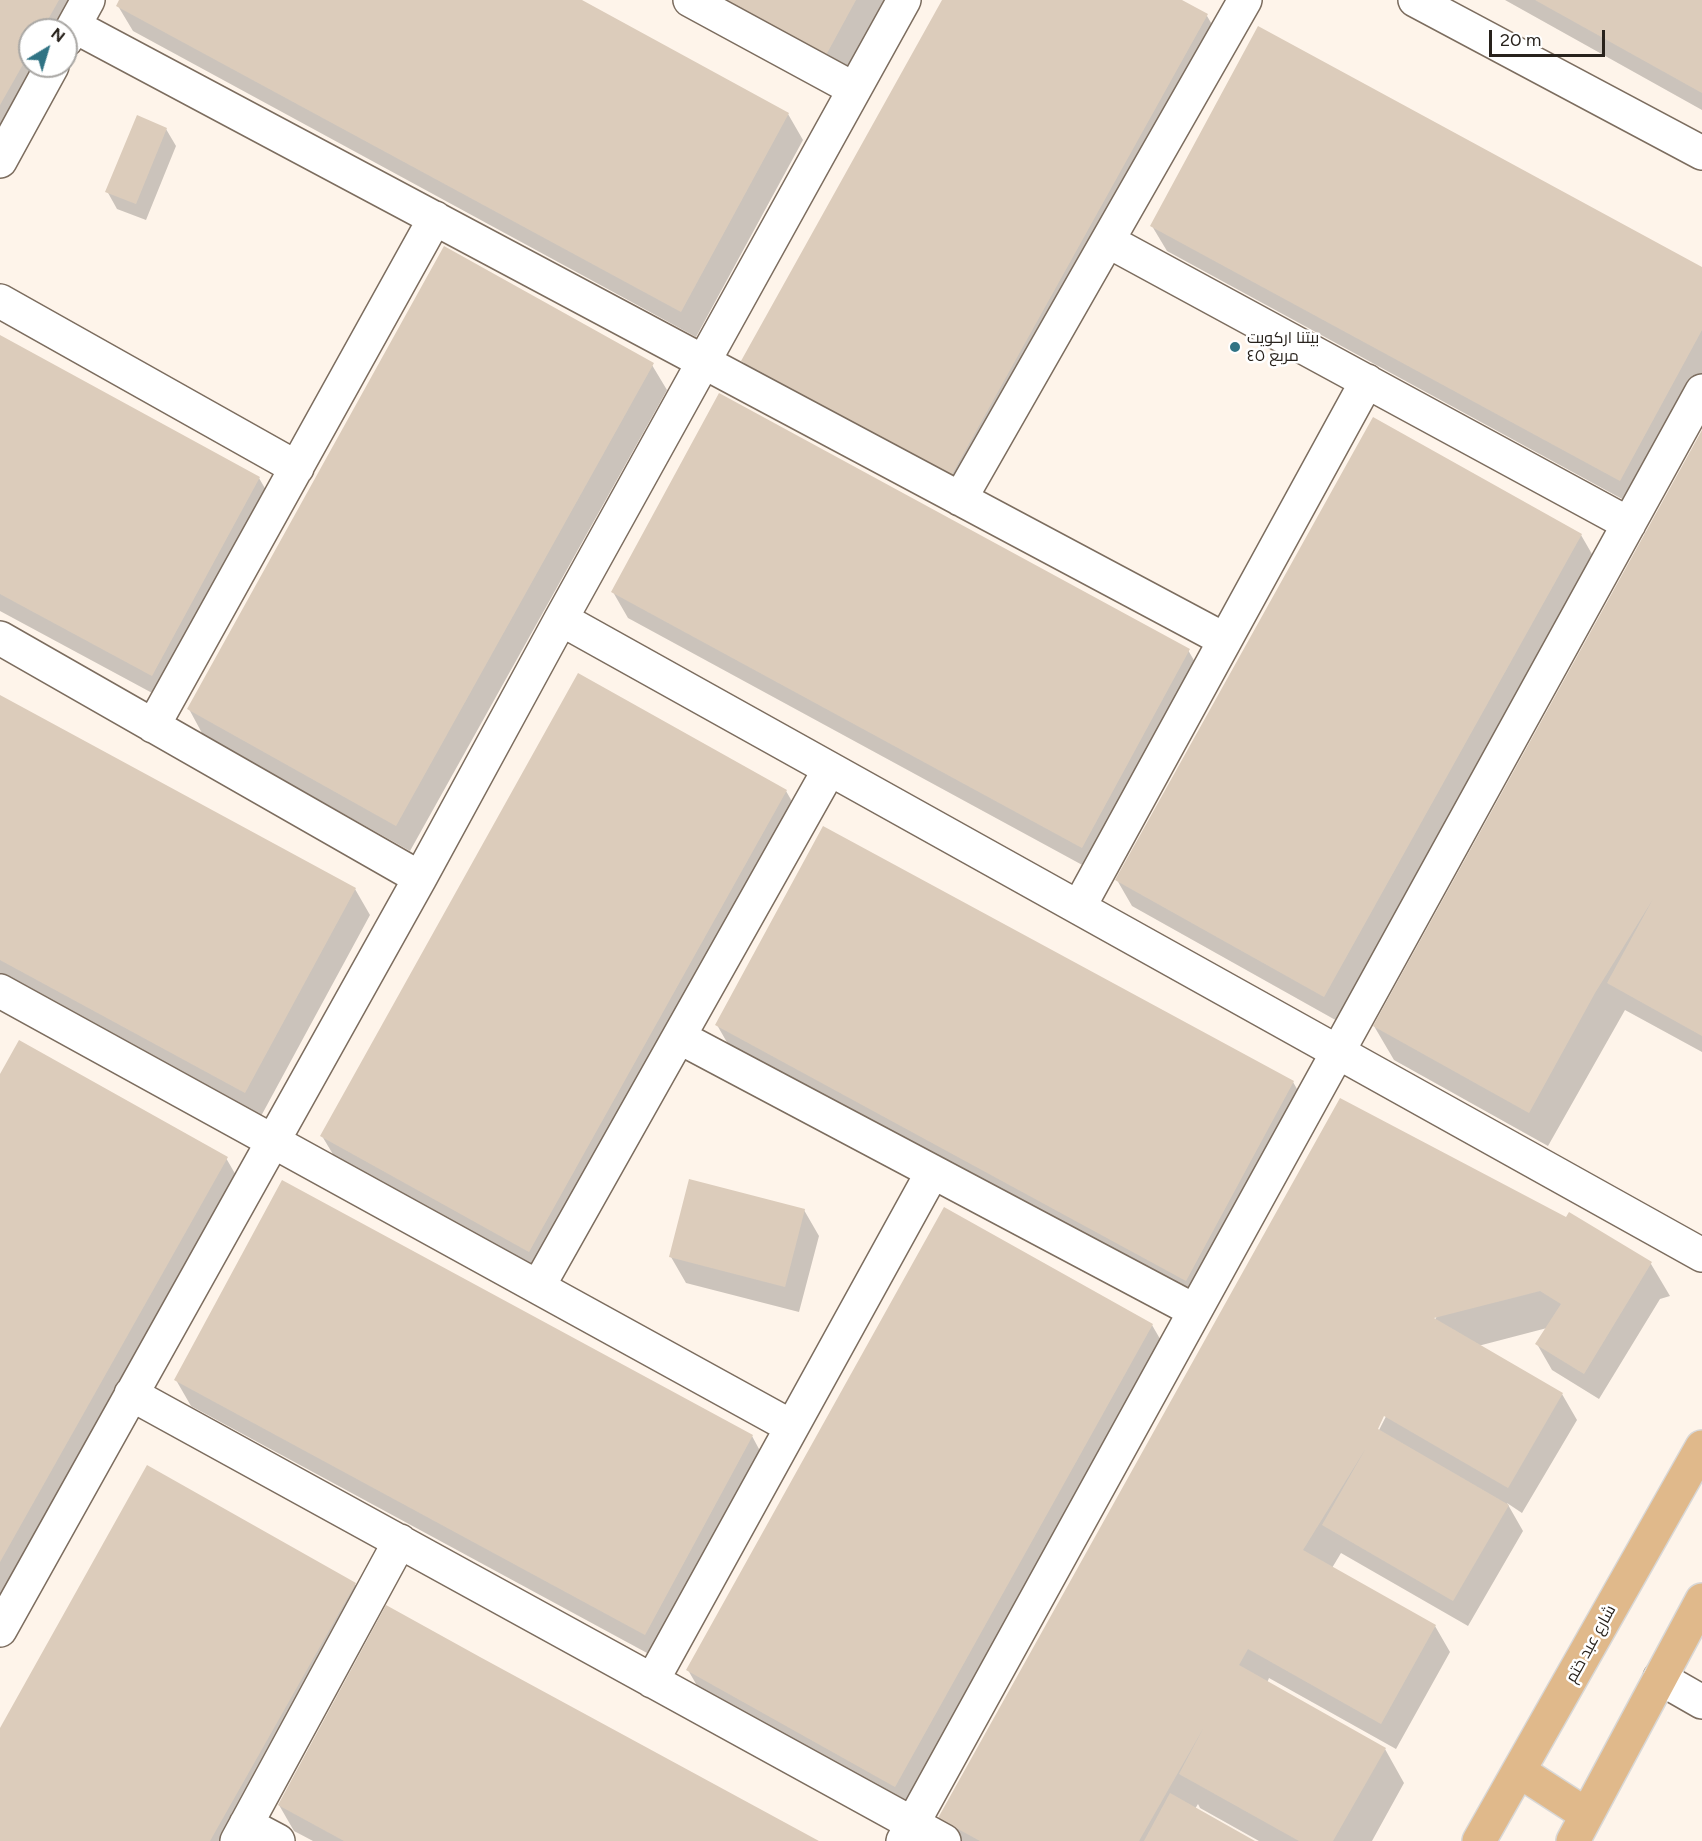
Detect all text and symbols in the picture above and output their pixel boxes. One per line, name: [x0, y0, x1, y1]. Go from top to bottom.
north arrow: [18, 18, 78, 78]
scale bar: [1492, 18, 1608, 56]
text: N: [47, 24, 69, 46]
text: 20 m: [1500, 29, 1541, 51]
place label: بيتنا اركويت مربع ٤٥: [1247, 328, 1319, 366]
marker: بيتنا اركويت مربع ٤٥: [1228, 340, 1242, 354]
street label: شارع عبد ختم: [1562, 1602, 1620, 1686]

